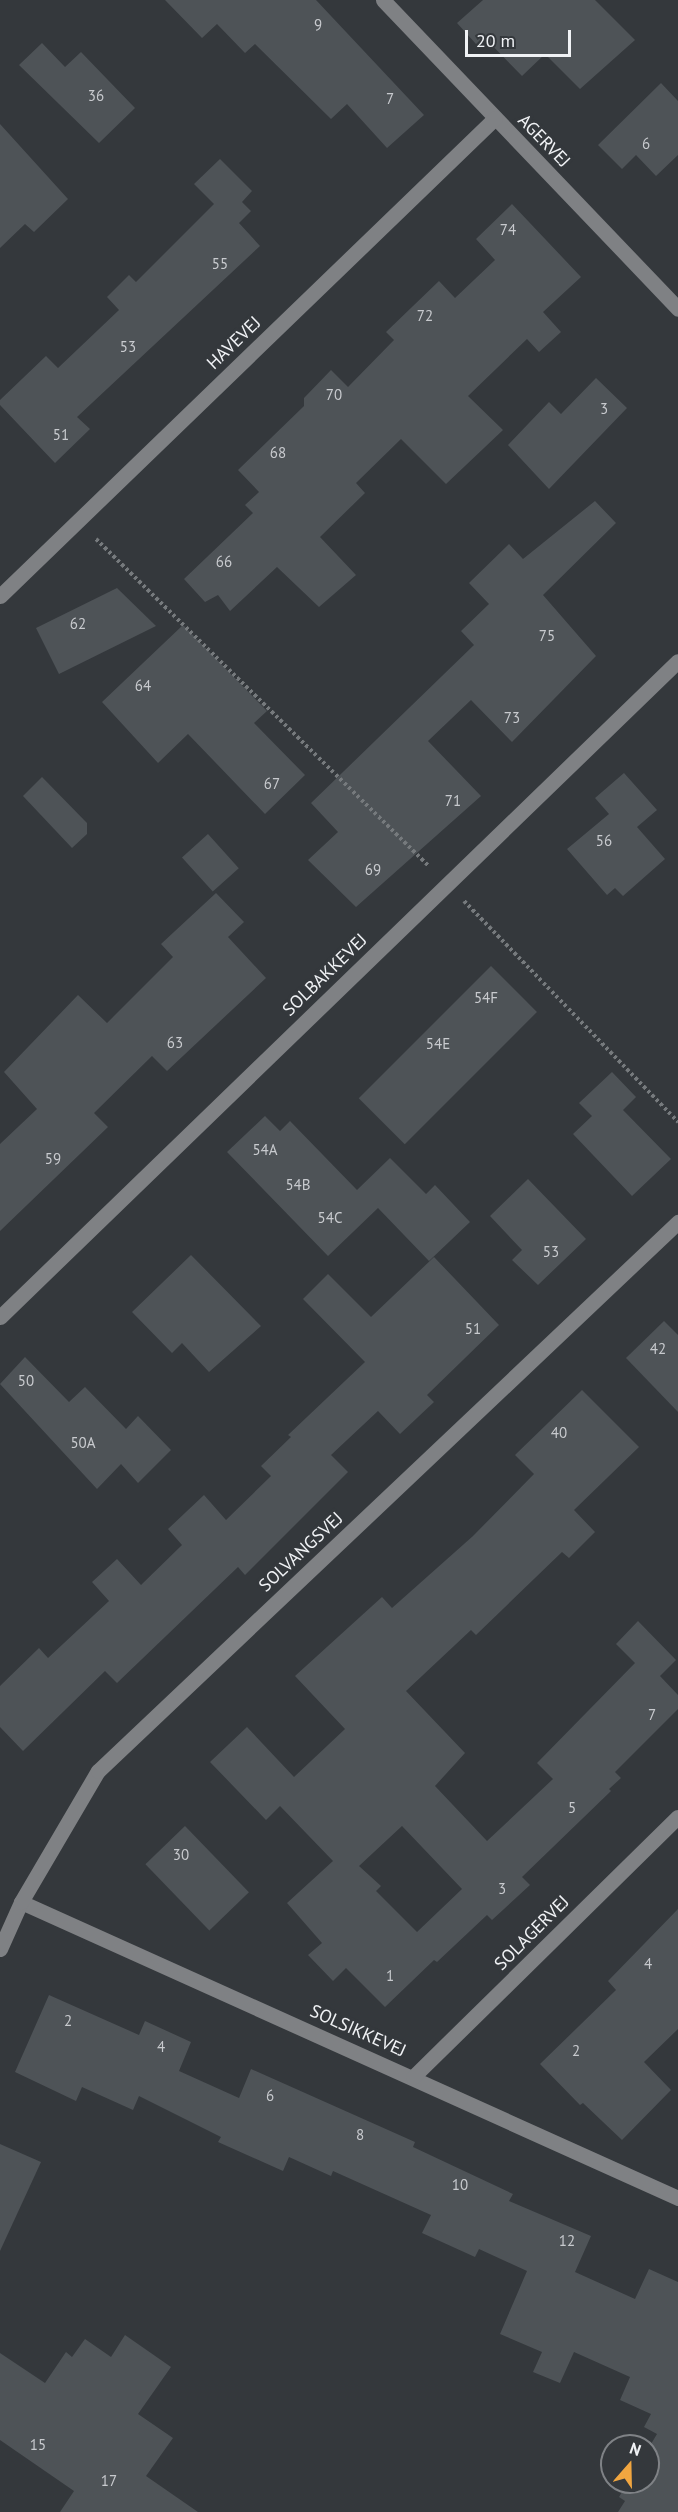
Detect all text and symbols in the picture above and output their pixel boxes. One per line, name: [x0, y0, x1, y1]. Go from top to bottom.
house number: 9: [314, 16, 322, 34]
scale bar: [468, 18, 574, 56]
text: 20 m: [476, 29, 515, 52]
house number: 36: [88, 87, 104, 105]
house number: 7: [386, 90, 394, 108]
street label: AGERVEJ: [513, 110, 575, 172]
house number: 6: [642, 135, 650, 153]
house number: 74: [500, 221, 516, 239]
house number: 55: [212, 255, 228, 273]
house number: 72: [417, 307, 433, 325]
street label: HAVEVEJ: [202, 312, 266, 374]
house number: 53: [120, 338, 136, 356]
house number: 70: [326, 386, 342, 404]
house number: 3: [600, 400, 608, 418]
house number: 51: [53, 426, 69, 444]
house number: 68: [270, 444, 286, 462]
house number: 66: [216, 553, 232, 571]
house number: 62: [70, 615, 86, 633]
house number: 75: [539, 627, 555, 645]
house number: 64: [135, 677, 151, 695]
house number: 73: [504, 709, 520, 727]
house number: 67: [264, 775, 280, 793]
house number: 71: [445, 792, 461, 810]
house number: 56: [596, 832, 612, 850]
house number: 69: [365, 861, 381, 879]
street label: SOLBAKKEVEJ: [278, 929, 372, 1021]
house number: 54F: [474, 989, 498, 1007]
house number: 63: [167, 1034, 183, 1052]
house number: 54E: [426, 1035, 450, 1053]
house number: 54A: [252, 1141, 278, 1159]
house number: 59: [45, 1150, 61, 1168]
house number: 54B: [285, 1176, 311, 1194]
house number: 54C: [318, 1209, 342, 1227]
house number: 53: [543, 1243, 559, 1261]
house number: 51: [465, 1320, 481, 1338]
house number: 42: [650, 1340, 666, 1358]
house number: 50: [18, 1372, 34, 1390]
house number: 40: [551, 1424, 567, 1442]
house number: 50A: [70, 1434, 96, 1452]
street label: SOLVANGSVEJ: [254, 1508, 348, 1596]
house number: 7: [648, 1706, 656, 1724]
house number: 5: [568, 1799, 576, 1817]
house number: 30: [173, 1846, 189, 1864]
house number: 3: [498, 1880, 506, 1898]
street label: SOLAGERVEJ: [490, 1891, 574, 1975]
house number: 4: [644, 1955, 652, 1973]
house number: 1: [386, 1967, 394, 1985]
street label: SOLSIKKEVEJ: [307, 2000, 409, 2062]
house number: 2: [64, 2012, 72, 2030]
house number: 4: [157, 2038, 165, 2056]
house number: 2: [572, 2042, 580, 2060]
house number: 6: [266, 2087, 274, 2105]
house number: 8: [356, 2126, 364, 2144]
house number: 10: [452, 2176, 468, 2194]
house number: 12: [559, 2232, 575, 2250]
north arrow: [600, 2434, 660, 2494]
house number: 15: [30, 2436, 46, 2454]
text: N: [627, 2438, 644, 2460]
house number: 17: [101, 2472, 117, 2490]

